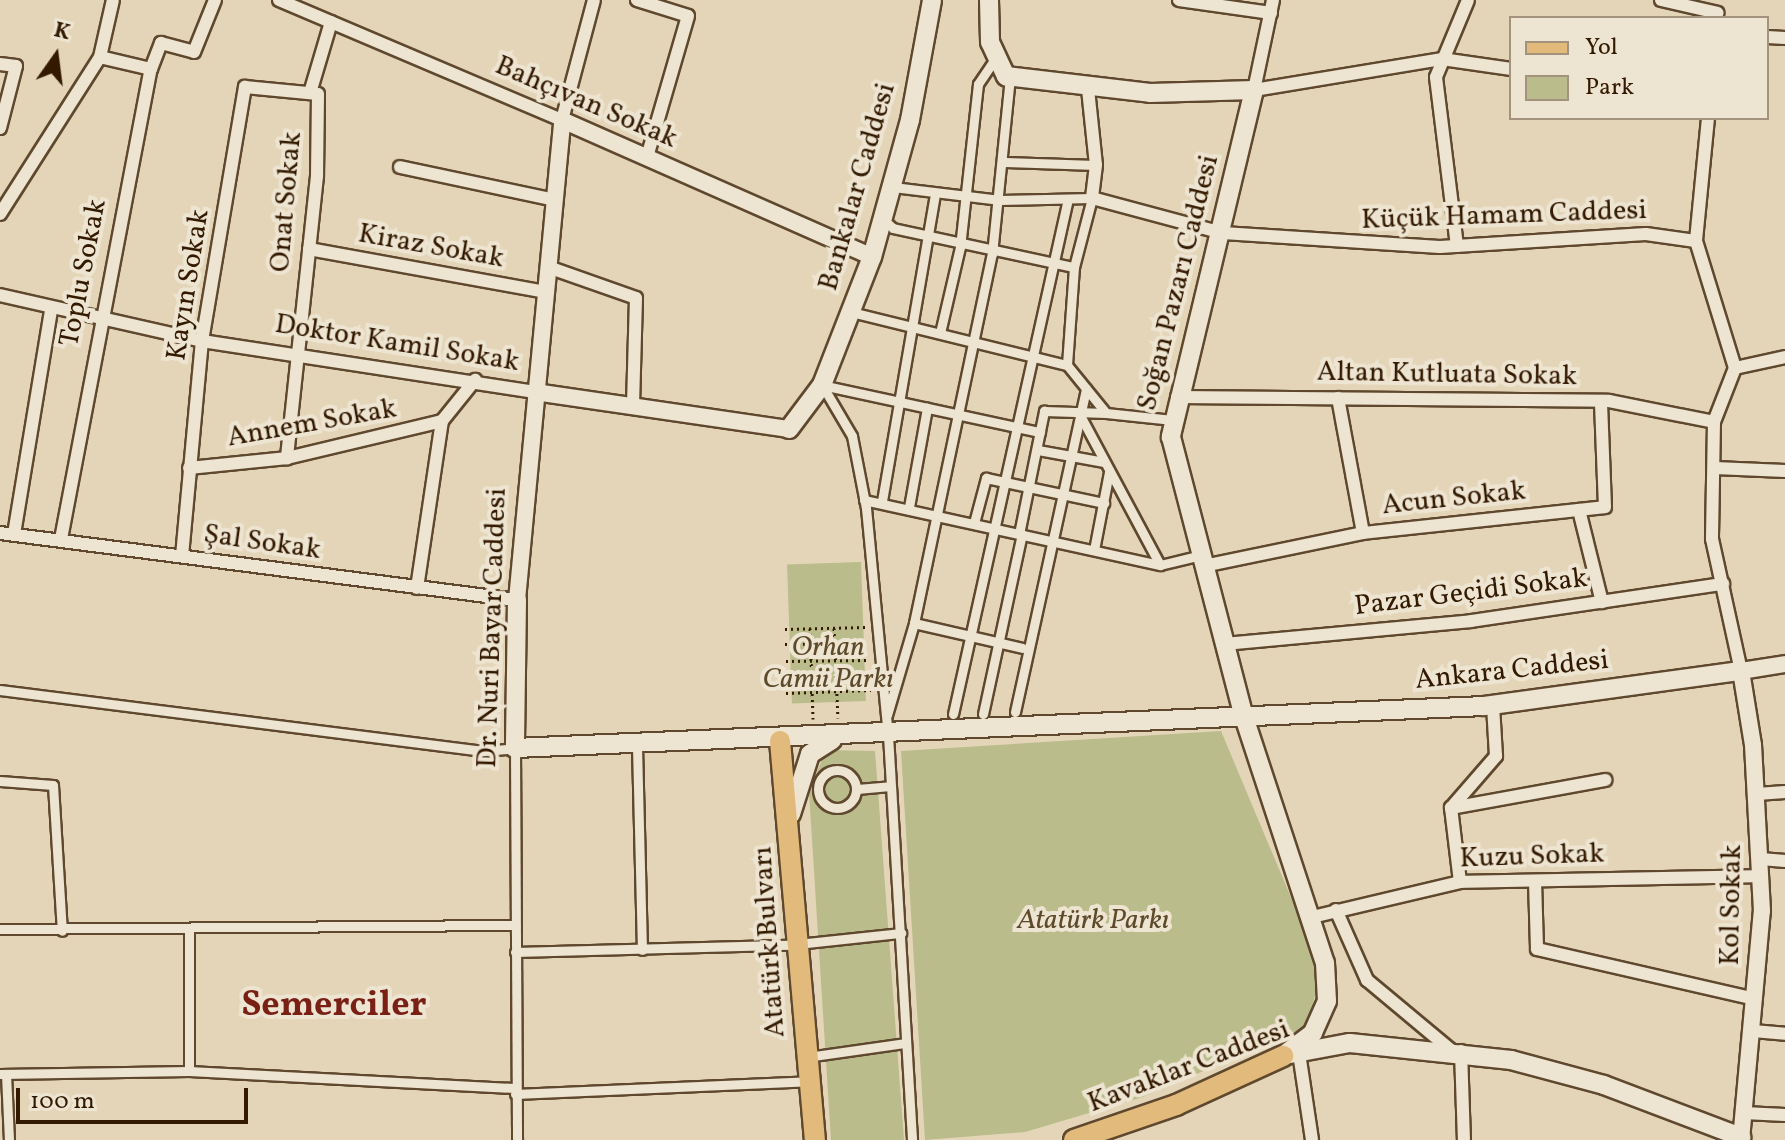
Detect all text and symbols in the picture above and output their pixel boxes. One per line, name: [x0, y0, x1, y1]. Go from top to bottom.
text: K: [50, 15, 73, 49]
north arrow: [16, 16, 96, 96]
legend: [1509, 16, 1769, 120]
text: Yol: [1585, 31, 1618, 65]
street label: Bahçıvan Sokak: [490, 50, 682, 156]
text: Park: [1585, 71, 1634, 105]
street label: Bankalar Caddesi: [812, 79, 904, 295]
street label: Onat Sokak: [264, 130, 310, 274]
street label: Soğan Pazarı Caddesi: [1131, 152, 1227, 414]
street label: Küçük Hamam Caddesi: [1361, 194, 1647, 238]
street label: Toplu Sokak: [53, 196, 115, 350]
street label: Kayın Sokak: [160, 207, 218, 363]
street label: Kiraz Sokak: [356, 218, 506, 276]
street label: Doktor Kamil Sokak: [273, 308, 521, 380]
street label: Altan Kutluata Sokak: [1317, 356, 1577, 394]
street label: Annem Sokak: [225, 393, 399, 455]
street label: Acun Sokak: [1380, 475, 1528, 523]
street label: Dr. Nuri Bayar Caddesi: [471, 487, 515, 769]
street label: Şal Sokak: [201, 518, 323, 568]
street label: Pazar Geçidi Sokak: [1353, 562, 1589, 624]
park label: Orhan Camii Parkı: [763, 631, 893, 697]
street label: Ankara Caddesi: [1414, 644, 1610, 698]
street label: Kuzu Sokak: [1459, 838, 1605, 876]
street label: Kol Sokak: [1714, 844, 1750, 966]
street label: Atatürk Bulvarı: [747, 845, 793, 1039]
park label: Atatürk Parkı: [1017, 904, 1169, 938]
district label: Semerciler: [241, 985, 427, 1029]
street label: Kavaklar Caddesi: [1083, 1013, 1295, 1121]
scale bar: [20, 1072, 252, 1122]
text: 100 m: [30, 1085, 95, 1119]

